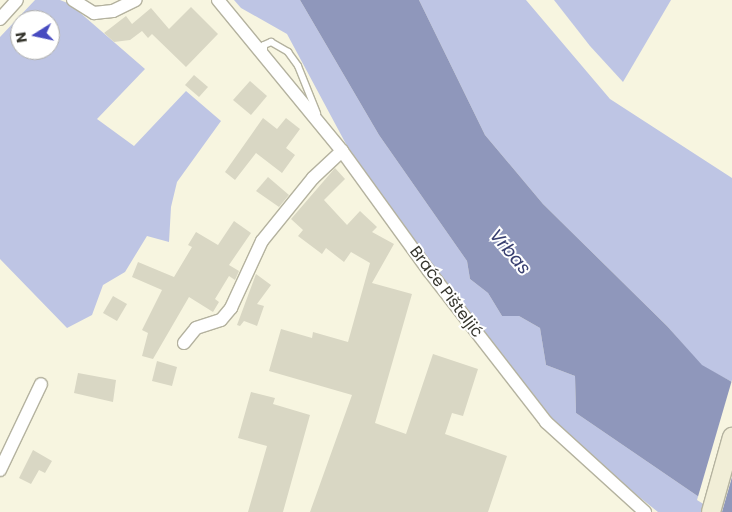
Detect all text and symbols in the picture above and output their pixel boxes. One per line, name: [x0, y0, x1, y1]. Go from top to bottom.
north arrow: [10, 10, 60, 60]
text: N: [10, 31, 32, 44]
water label: Vrbas: [485, 225, 535, 279]
street label: Braće Pišteljić: [405, 243, 487, 341]

